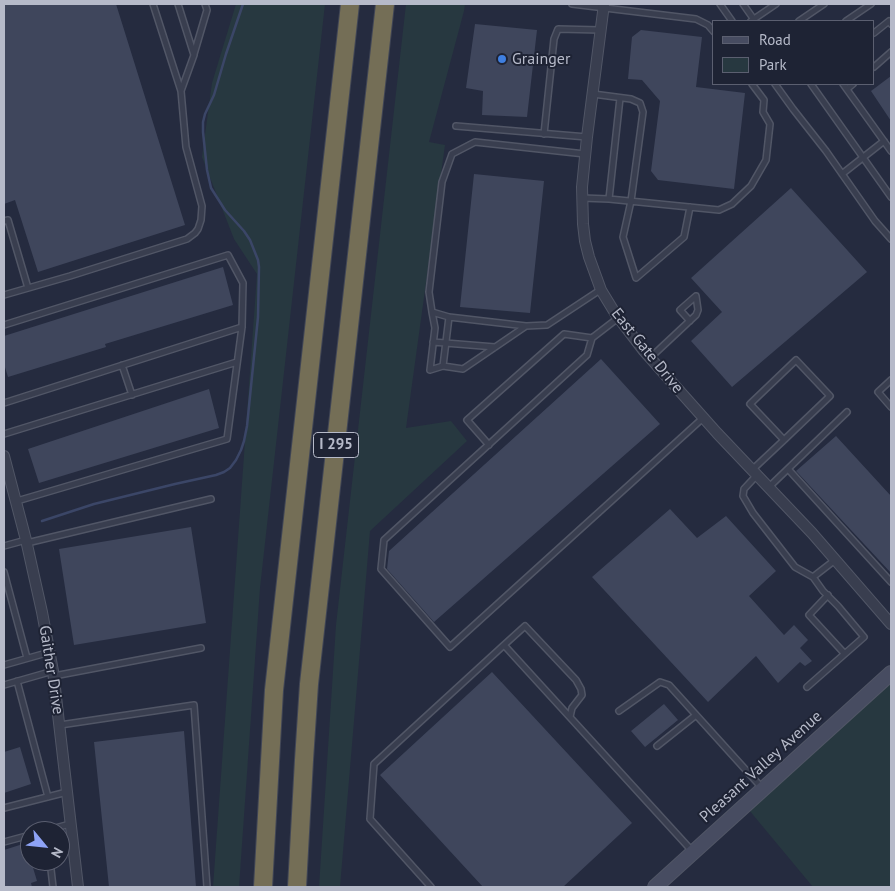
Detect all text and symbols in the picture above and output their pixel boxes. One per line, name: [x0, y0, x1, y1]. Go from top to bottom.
legend: [712, 20, 875, 85]
text: Road: [759, 30, 791, 49]
place label: Grainger: [512, 49, 570, 69]
marker: Grainger: [496, 53, 508, 65]
text: Park: [759, 55, 787, 74]
street label: East Gate Drive: [607, 304, 687, 398]
road number: I 295: [314, 432, 358, 458]
street label: Gaither Drive: [34, 624, 68, 716]
street label: Pleasant Valley Avenue: [696, 707, 826, 827]
north arrow: [20, 821, 70, 871]
text: N: [47, 844, 67, 861]

